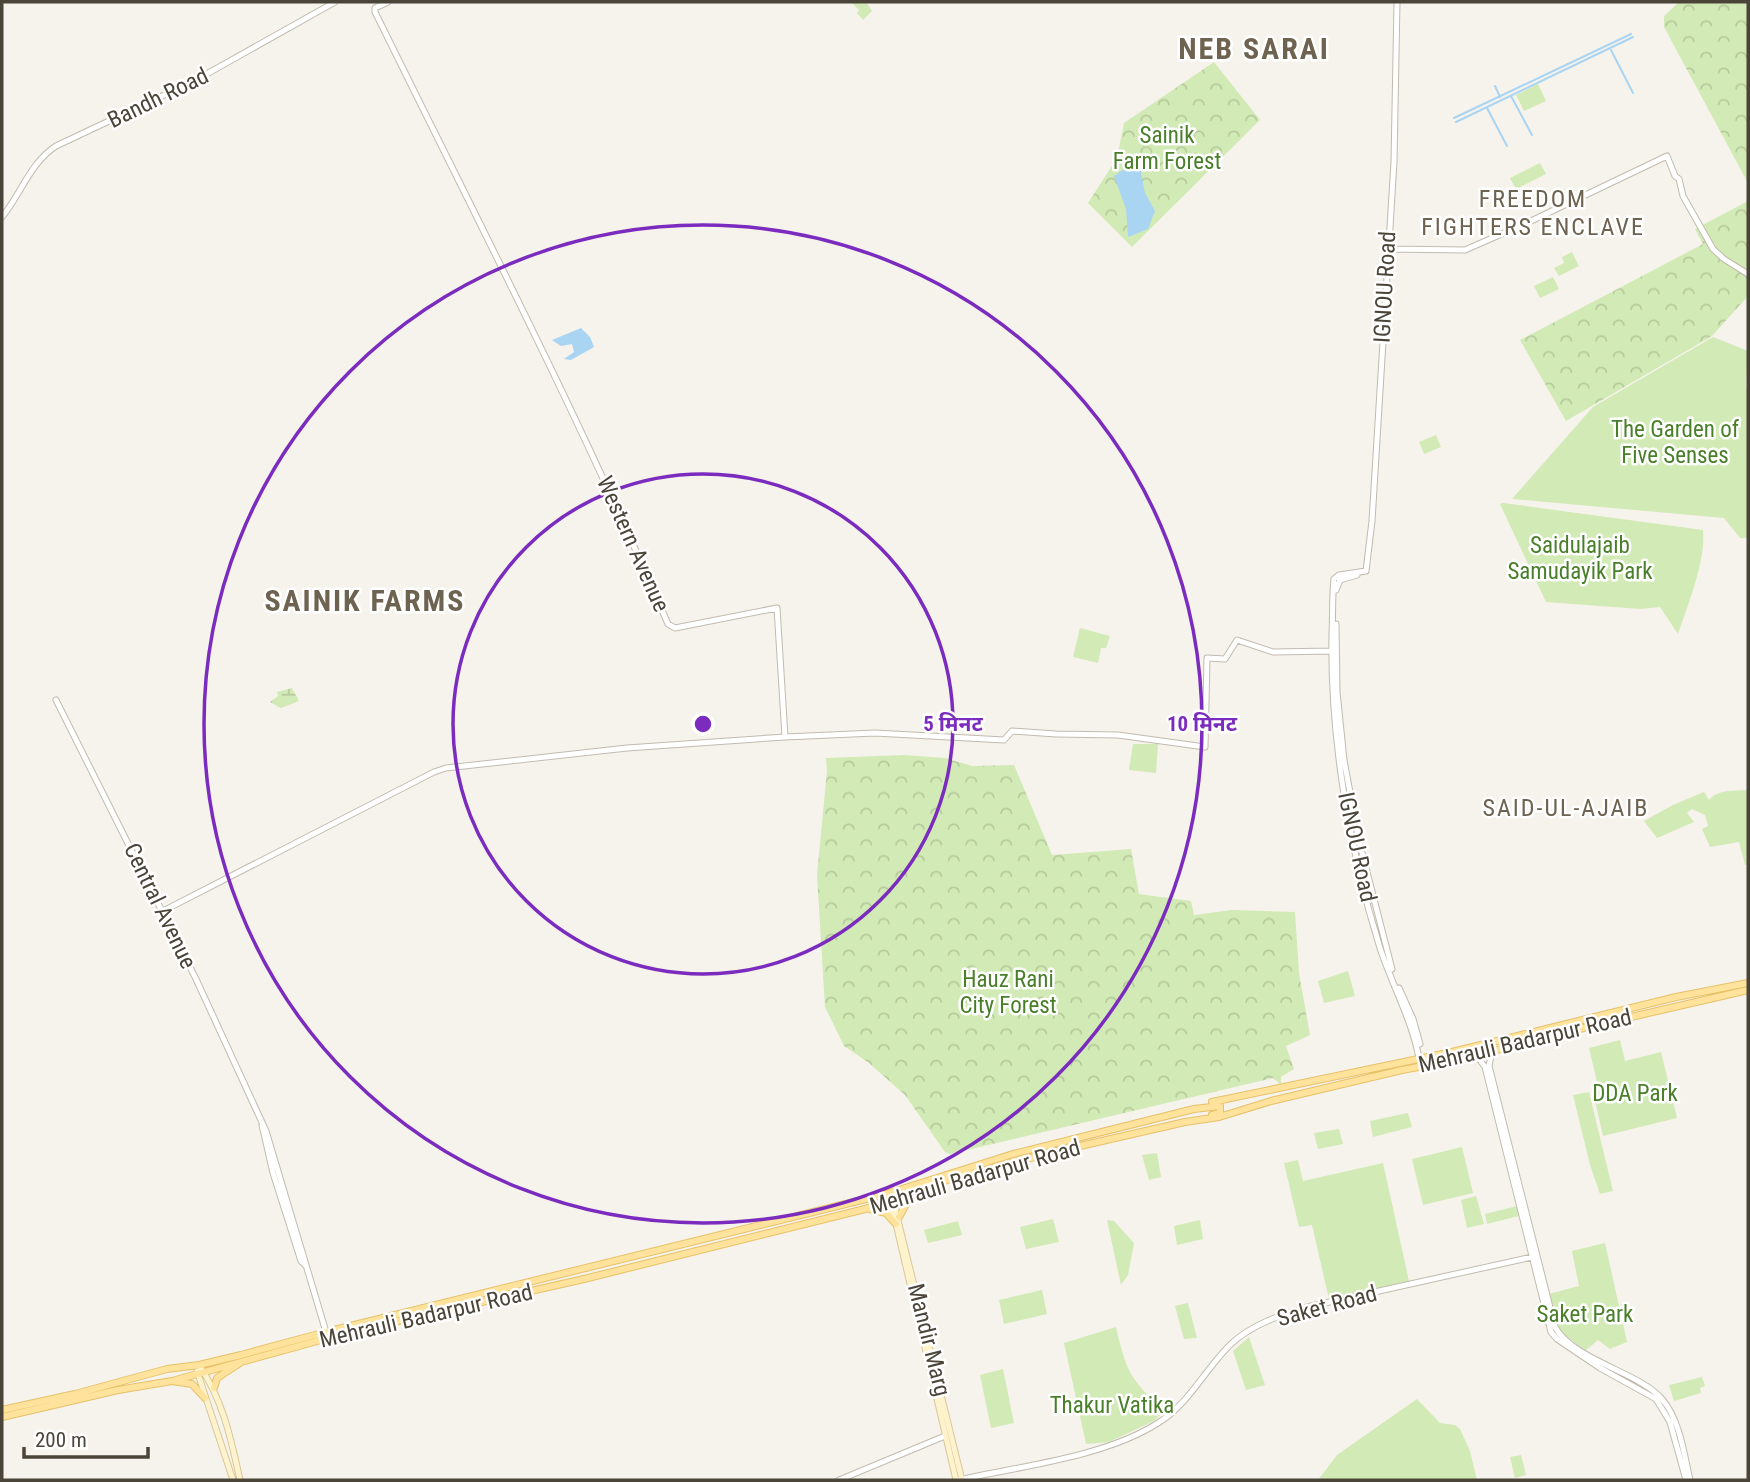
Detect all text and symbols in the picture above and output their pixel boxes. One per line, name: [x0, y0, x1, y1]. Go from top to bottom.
district label: NEB SARAI: [1178, 31, 1330, 66]
street label: Bandh Road: [103, 62, 213, 134]
park label: Sainik Farm Forest: [1113, 122, 1221, 175]
district label: FREEDOM FIGHTERS ENCLAVE: [1421, 185, 1645, 241]
street label: IGNOU Road: [1369, 230, 1401, 344]
park label: The Garden of Five Senses: [1611, 416, 1740, 469]
street label: Western Avenue: [591, 472, 675, 616]
park label: Saidulajaib Samudayik Park: [1507, 532, 1653, 585]
district label: SAINIK FARMS: [264, 583, 466, 618]
centre of rings: [691, 712, 715, 736]
text: 5 मिनट: [923, 712, 983, 736]
text: 10 मिनट: [1167, 712, 1238, 736]
street label: IGNOU Road: [1332, 790, 1382, 904]
district label: SAID-UL-AJAIB: [1483, 794, 1649, 822]
street label: Central Avenue: [118, 839, 202, 973]
park label: Hauz Rani City Forest: [959, 966, 1057, 1019]
street label: Mehrauli Badarpur Road: [1416, 1003, 1634, 1079]
park label: DDA Park: [1592, 1080, 1678, 1107]
street label: Mehrauli Badarpur Road: [867, 1134, 1083, 1220]
street label: Mehrauli Badarpur Road: [317, 1278, 535, 1354]
street label: Saket Road: [1274, 1280, 1380, 1332]
street label: Mandir Marg: [902, 1281, 956, 1399]
park label: Saket Park: [1537, 1301, 1634, 1328]
park label: Thakur Vatika: [1050, 1392, 1174, 1419]
scale bar: [24, 1416, 149, 1460]
text: 200 m: [35, 1428, 87, 1452]

